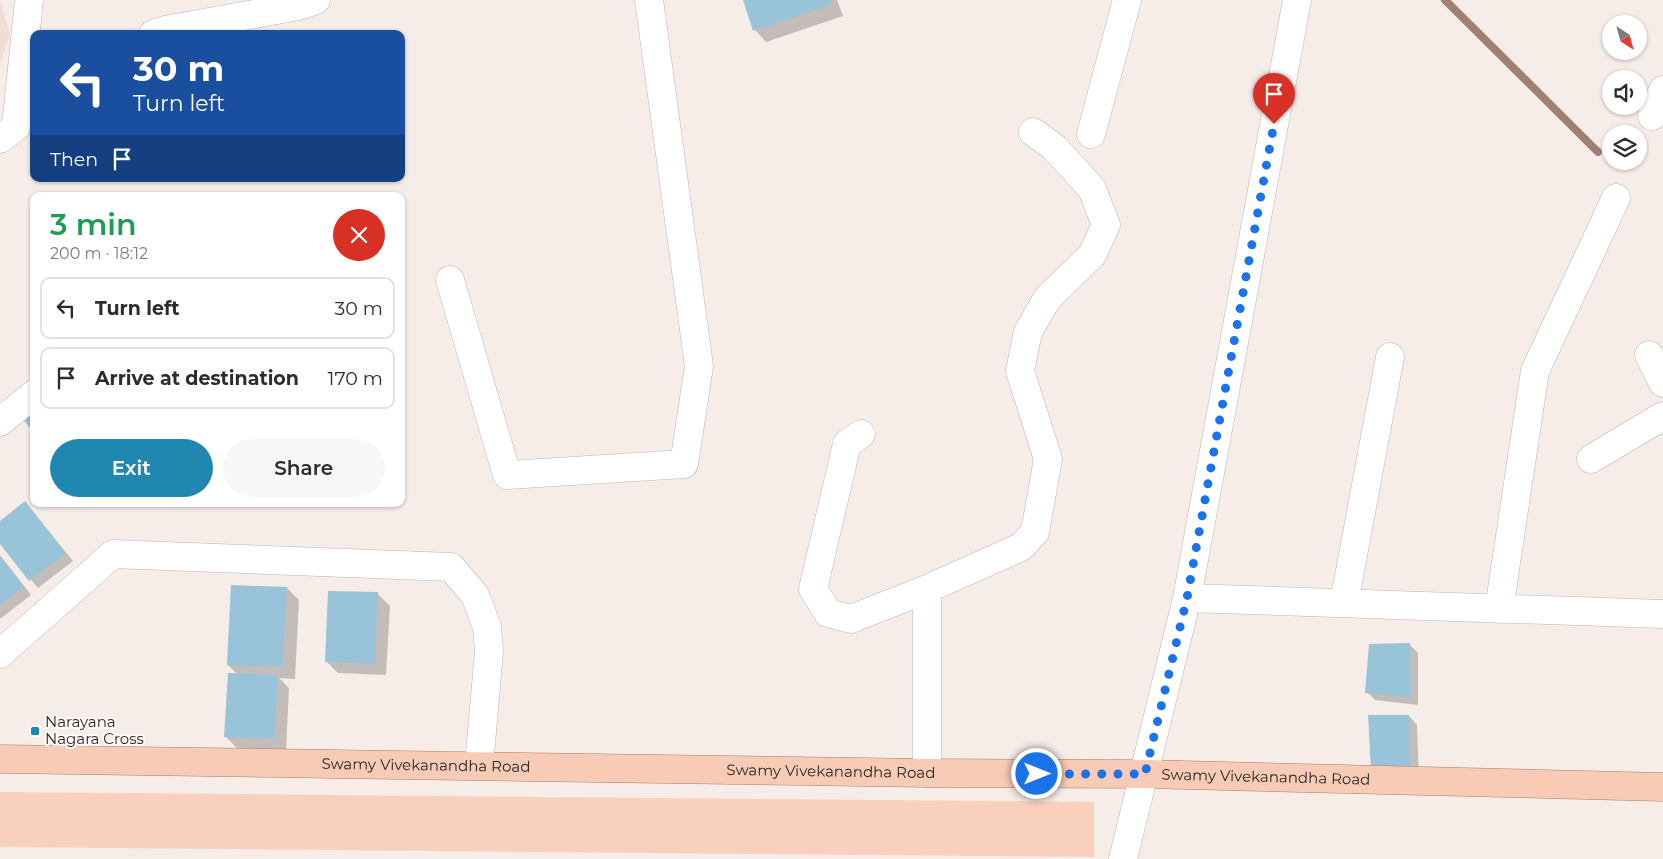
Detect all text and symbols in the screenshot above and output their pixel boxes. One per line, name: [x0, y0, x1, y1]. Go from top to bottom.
north arrow: [1602, 15, 1648, 60]
map controls: [1602, 15, 1647, 170]
text: 30 m: [133, 47, 224, 90]
icon: left: [50, 50, 115, 115]
button: sound: [1602, 70, 1647, 115]
pin: [1253, 73, 1295, 124]
icon: arrive: [1260, 80, 1288, 108]
text: Turn left: [133, 90, 225, 117]
button: layers: [1602, 125, 1647, 170]
icon: arrive: [108, 145, 136, 173]
text: Then: [50, 148, 98, 171]
text: 3 min: [50, 206, 137, 243]
button: close: [333, 209, 385, 261]
text: 200 m · 18:12: [50, 244, 148, 263]
icon: left: [52, 294, 80, 322]
text: Turn left: [95, 297, 180, 320]
text: 30 m: [335, 297, 383, 320]
icon: arrive: [52, 364, 80, 392]
text: Arrive at destination: [95, 367, 299, 390]
text: 170 m: [328, 367, 383, 390]
button: Exit: [50, 439, 213, 497]
button: Share: [223, 439, 385, 497]
place label: Narayana Nagara Cross: [45, 712, 144, 748]
marker: Narayana Nagara Cross: [29, 725, 41, 737]
position arrow: [1010, 747, 1062, 799]
street label: Swamy Vivekanandha Road: [321, 754, 531, 776]
street label: Swamy Vivekanandha Road: [726, 760, 935, 782]
street label: Swamy Vivekanandha Road: [1161, 764, 1371, 789]

